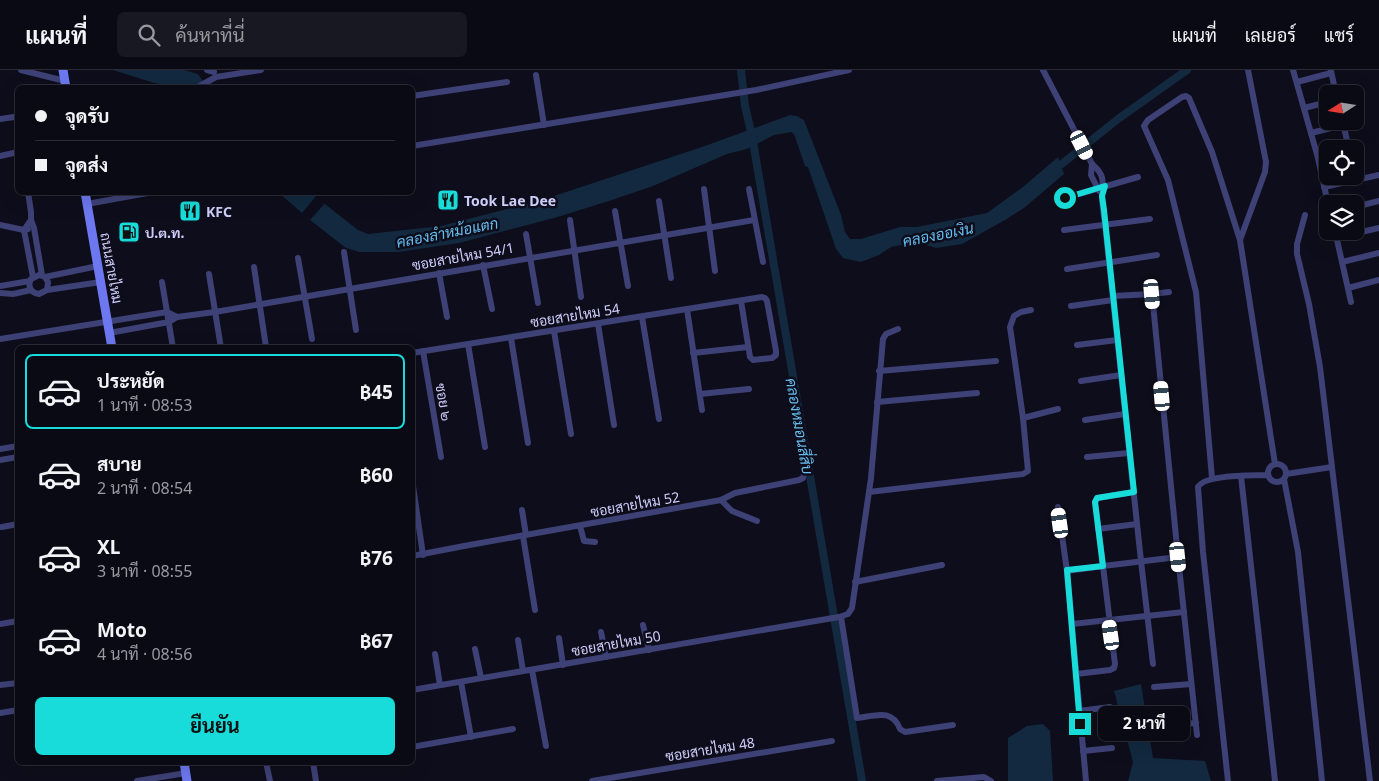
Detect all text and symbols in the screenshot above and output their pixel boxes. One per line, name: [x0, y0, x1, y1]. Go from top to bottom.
search box: [117, 12, 467, 57]
text: แผนที่: [25, 18, 87, 51]
icon: search: [135, 21, 163, 49]
text: ค้นหาที่นี่: [175, 22, 245, 48]
text: แผนที่: [1172, 23, 1217, 47]
text: เลเยอร์: [1245, 23, 1296, 47]
text: แชร์: [1324, 23, 1354, 47]
north arrow: [1319, 85, 1364, 130]
map controls: [1319, 85, 1364, 240]
text: จุดรับ: [65, 103, 109, 129]
car: [1068, 128, 1095, 162]
button: locate: [1319, 140, 1364, 185]
text: จุดส่ง: [65, 152, 108, 178]
route start: [1054, 187, 1076, 209]
restaurant icon: Took Lae Dee: [436, 188, 460, 212]
place label: Took Lae Dee: [464, 191, 556, 210]
button: layers: [1319, 195, 1364, 240]
restaurant icon: KFC: [178, 199, 202, 223]
place label: KFC: [206, 202, 232, 221]
water label: คลองลำหม้อแตก: [394, 212, 500, 252]
water label: คลองออเงิน: [901, 217, 976, 251]
fuel station icon: ป.ต.ท.: [117, 220, 141, 244]
place label: ป.ต.ท.: [145, 223, 185, 242]
street label: ถนนสายไหม: [96, 231, 128, 305]
street label: ซอยสายไหม 54/1: [410, 238, 516, 274]
car: [1143, 278, 1160, 310]
street label: ซอยสายไหม 54: [529, 299, 621, 331]
text: ประหยัด: [97, 368, 165, 394]
icon: car: [37, 369, 82, 414]
water label: คลองหมอนสี่สิบ: [782, 376, 822, 476]
text: ฿45: [360, 379, 393, 405]
car: [1153, 380, 1170, 412]
street label: ซอย ๒: [431, 382, 457, 422]
text: 1 นาที · 08:53: [97, 394, 192, 416]
text: สบาย: [97, 451, 142, 477]
icon: car: [37, 452, 82, 497]
text: ฿60: [360, 462, 393, 488]
text: 2 นาที · 08:54: [97, 477, 192, 499]
street label: ซอยสายไหม 52: [589, 487, 681, 521]
car: [1050, 507, 1069, 539]
text: XL: [97, 534, 120, 560]
icon: car: [37, 535, 82, 580]
car: [1168, 541, 1187, 573]
text: ฿76: [360, 545, 393, 571]
text: 3 นาที · 08:55: [97, 560, 192, 582]
text: Moto: [97, 617, 147, 643]
icon: car: [37, 618, 82, 663]
car: [1101, 619, 1120, 651]
street label: ซอยสายไหม 50: [570, 626, 662, 660]
text: ฿67: [360, 628, 393, 654]
text: 4 นาที · 08:56: [97, 643, 192, 665]
button: ยืนยัน: [35, 697, 395, 755]
callout: 2 นาที: [1098, 706, 1190, 742]
text: 2 นาที: [1123, 712, 1165, 734]
route end: [1069, 713, 1091, 735]
street label: ซอยสายไหม 48: [664, 733, 756, 765]

